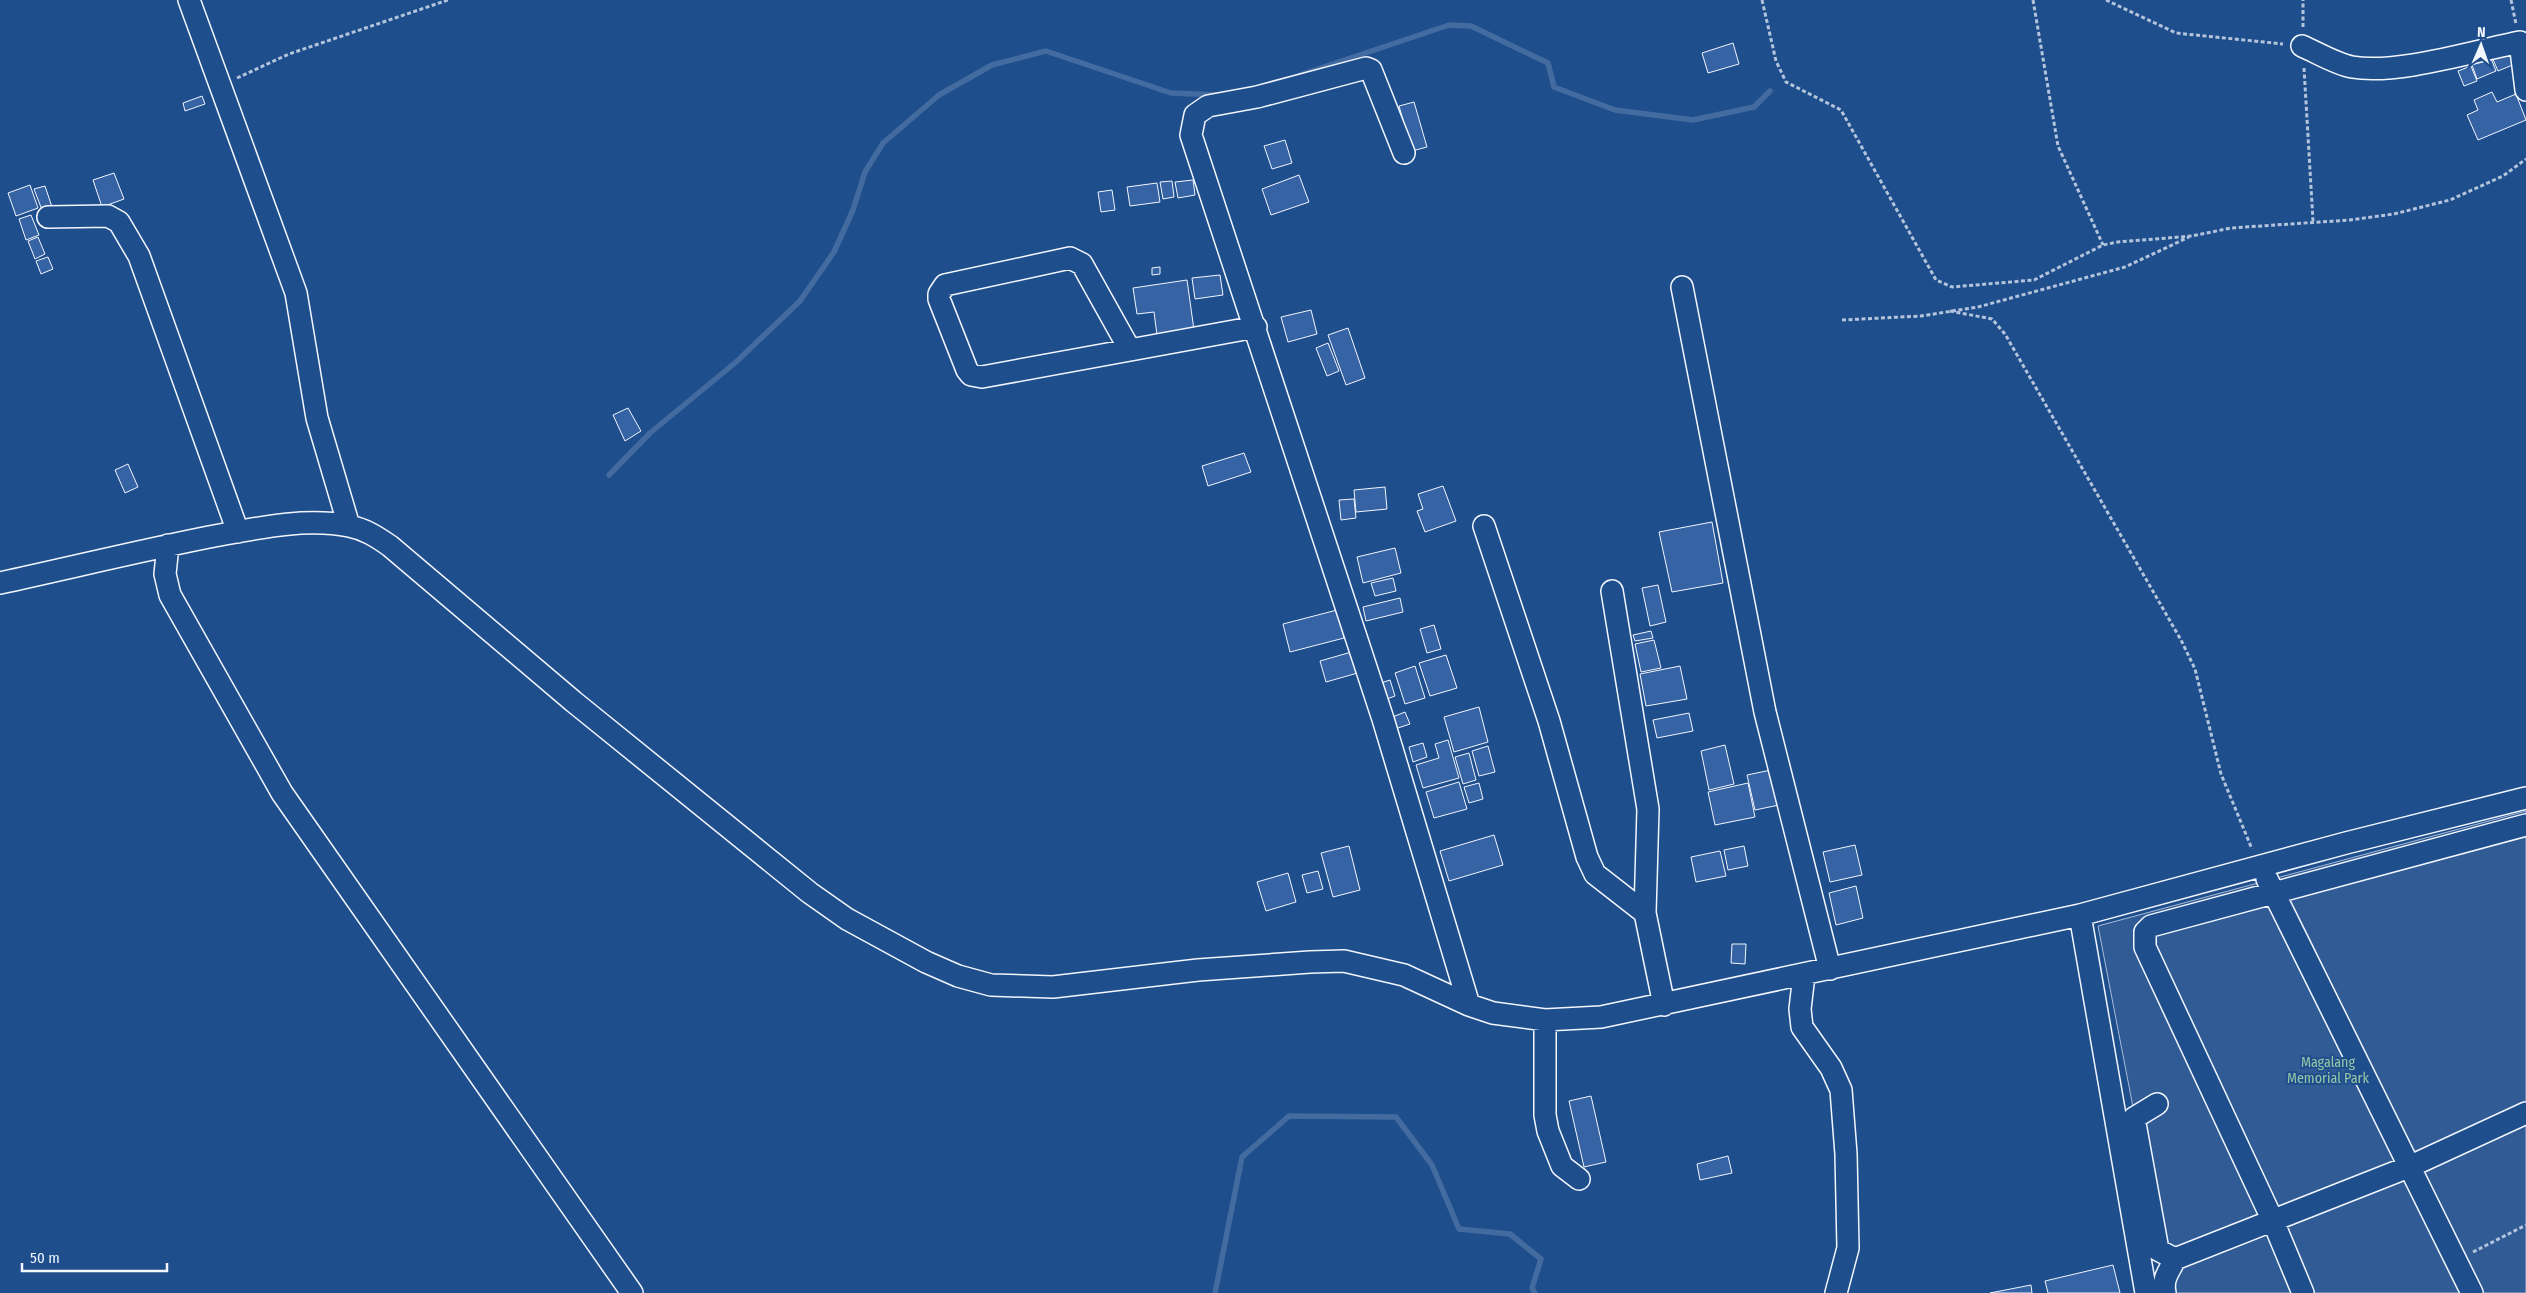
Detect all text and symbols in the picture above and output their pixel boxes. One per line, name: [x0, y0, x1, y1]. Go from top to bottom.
north arrow: [2456, 20, 2506, 70]
text: N: [2477, 24, 2486, 41]
park label: Magalang Memorial Park: [2287, 1054, 2369, 1087]
scale bar: [22, 1240, 168, 1272]
text: 50 m: [30, 1249, 60, 1267]

